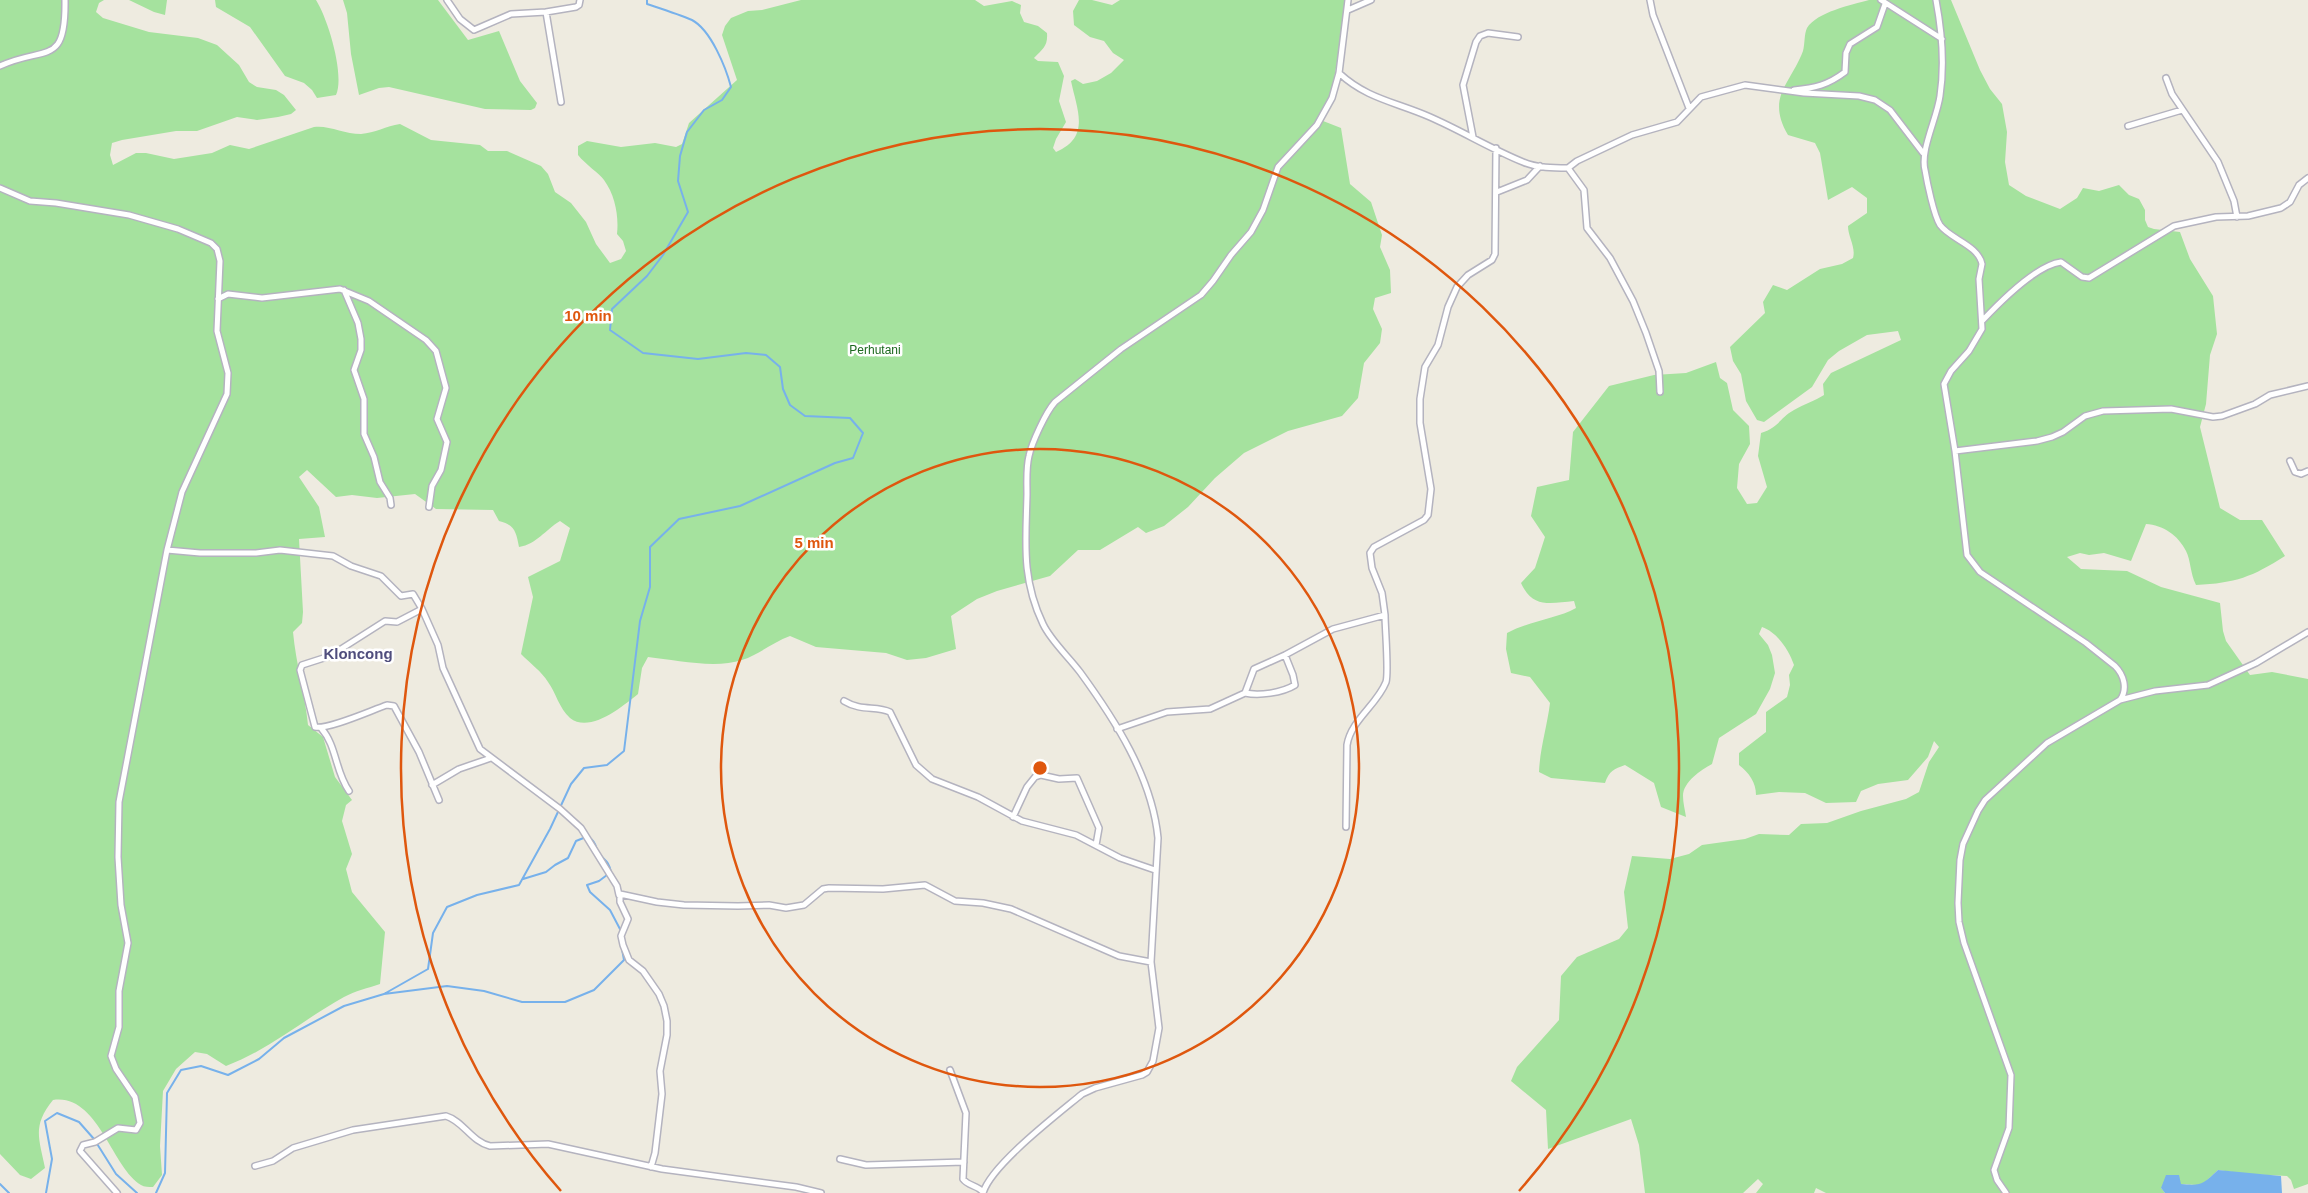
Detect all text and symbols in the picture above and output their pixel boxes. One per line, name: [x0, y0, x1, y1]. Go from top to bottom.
text: 10 min: [564, 307, 612, 324]
park label: Perhutani: [849, 343, 901, 357]
text: 5 min: [794, 534, 834, 551]
district label: Kloncong: [323, 645, 393, 662]
centre of rings: [1031, 759, 1049, 777]

